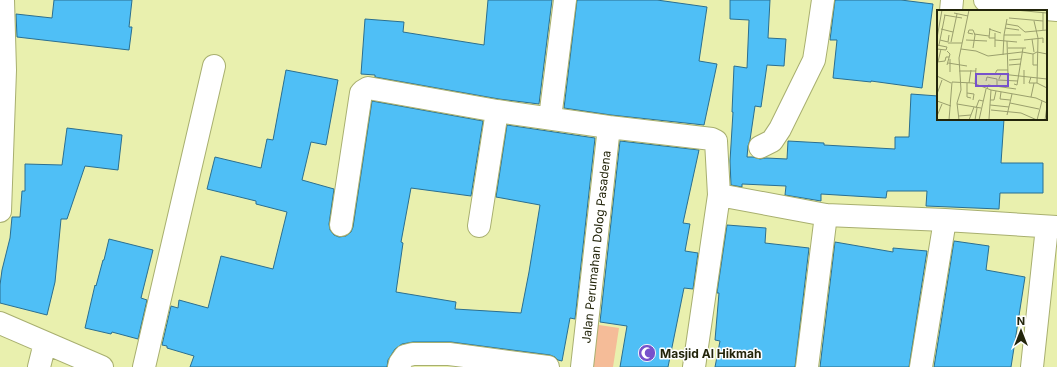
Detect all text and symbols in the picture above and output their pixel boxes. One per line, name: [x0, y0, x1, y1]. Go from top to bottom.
inset map: [937, 10, 1047, 120]
street label: Jalan Perumahan Dolog Pasadena: [578, 150, 614, 344]
north arrow: [1001, 311, 1041, 351]
text: N: [1017, 314, 1025, 328]
mosque icon: Masjid Al Hikmah: [637, 343, 657, 363]
place label: Masjid Al Hikmah: [660, 346, 761, 361]

